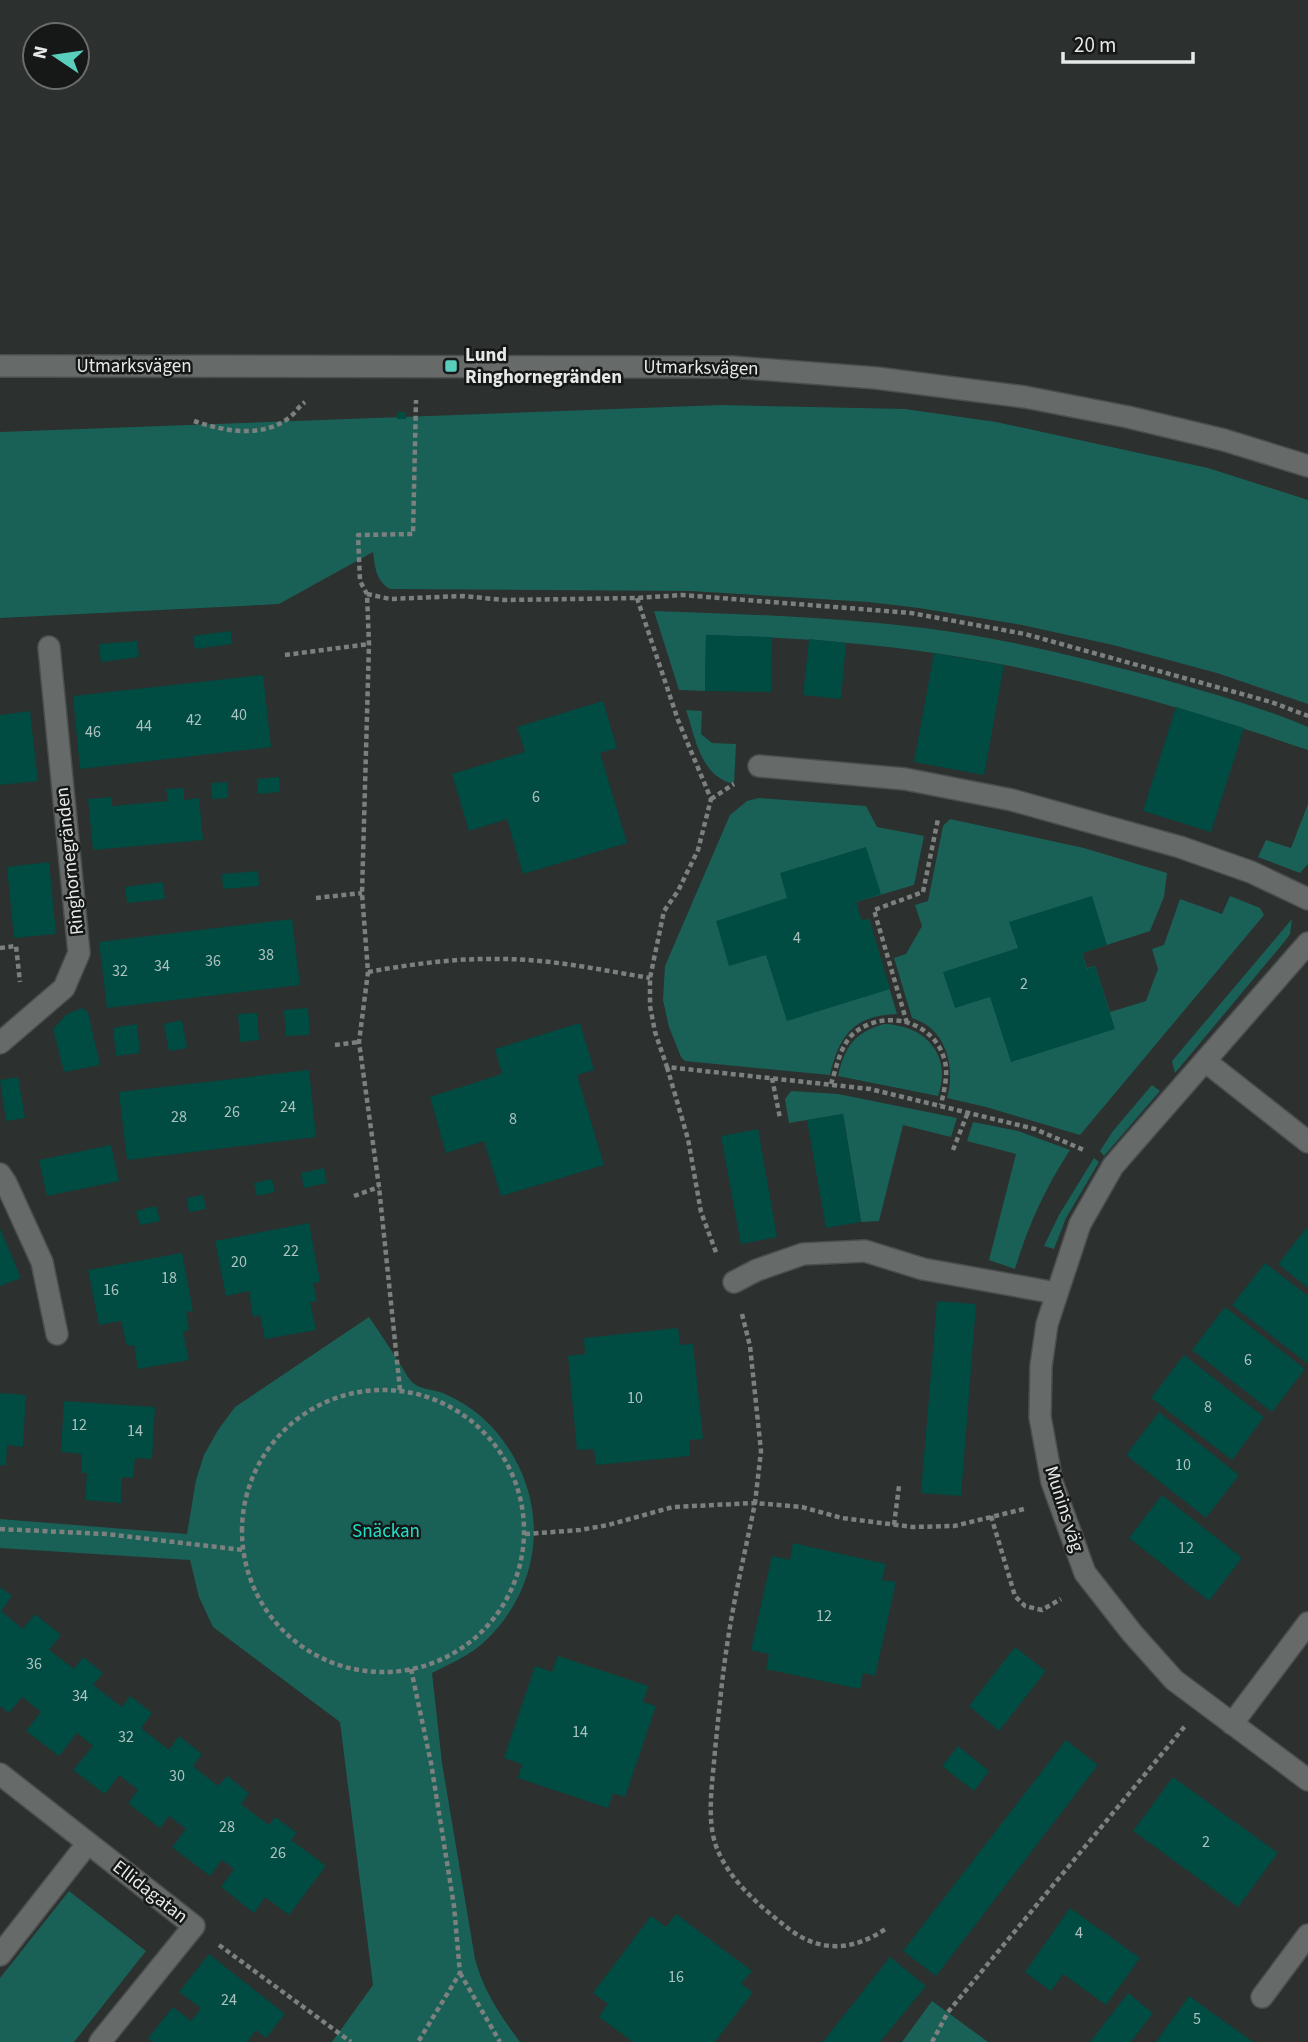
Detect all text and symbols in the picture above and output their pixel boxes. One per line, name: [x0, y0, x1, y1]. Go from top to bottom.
north arrow: [21, 21, 91, 91]
scale bar: [1063, 21, 1192, 65]
text: 20 m: [1074, 30, 1116, 60]
text: N: [26, 43, 55, 62]
place label: Lund Ringhornegränden: [465, 342, 622, 391]
street label: Utmarksvägen: [76, 353, 192, 380]
street label: Utmarksvägen: [643, 353, 759, 383]
marker: Lund Ringhornegränden: [443, 358, 459, 374]
house number: 40: [231, 704, 247, 726]
house number: 42: [186, 709, 202, 731]
house number: 44: [136, 715, 152, 737]
house number: 46: [85, 721, 101, 743]
street label: Ringhornegränden: [49, 786, 91, 936]
house number: 6: [532, 786, 540, 808]
house number: 4: [793, 927, 801, 949]
house number: 38: [258, 944, 274, 966]
house number: 36: [205, 950, 221, 972]
house number: 34: [154, 955, 170, 977]
house number: 32: [112, 960, 128, 982]
house number: 2: [1020, 973, 1028, 995]
house number: 24: [280, 1096, 296, 1118]
house number: 26: [224, 1101, 240, 1123]
house number: 28: [171, 1106, 187, 1128]
house number: 8: [509, 1108, 517, 1130]
house number: 22: [283, 1240, 299, 1262]
house number: 20: [231, 1251, 247, 1273]
house number: 18: [161, 1267, 177, 1289]
house number: 16: [103, 1279, 119, 1301]
house number: 6: [1244, 1349, 1252, 1371]
house number: 10: [627, 1387, 643, 1409]
house number: 8: [1204, 1396, 1212, 1418]
house number: 12: [71, 1414, 87, 1436]
house number: 14: [127, 1420, 143, 1442]
house number: 10: [1175, 1454, 1191, 1476]
street label: Munins väg: [1037, 1462, 1091, 1556]
park label: Snäckan: [352, 1518, 420, 1545]
house number: 12: [1178, 1537, 1194, 1559]
house number: 12: [816, 1605, 832, 1627]
house number: 36: [26, 1653, 42, 1675]
house number: 34: [72, 1685, 88, 1707]
house number: 14: [572, 1721, 588, 1743]
house number: 32: [118, 1726, 134, 1748]
house number: 30: [169, 1765, 185, 1787]
house number: 28: [219, 1816, 235, 1838]
house number: 2: [1202, 1831, 1210, 1853]
house number: 26: [270, 1842, 286, 1864]
street label: Ellidagatan: [107, 1854, 193, 1930]
house number: 4: [1075, 1922, 1083, 1944]
house number: 16: [668, 1966, 684, 1988]
house number: 24: [221, 1989, 237, 2011]
house number: 5: [1193, 2008, 1201, 2030]

